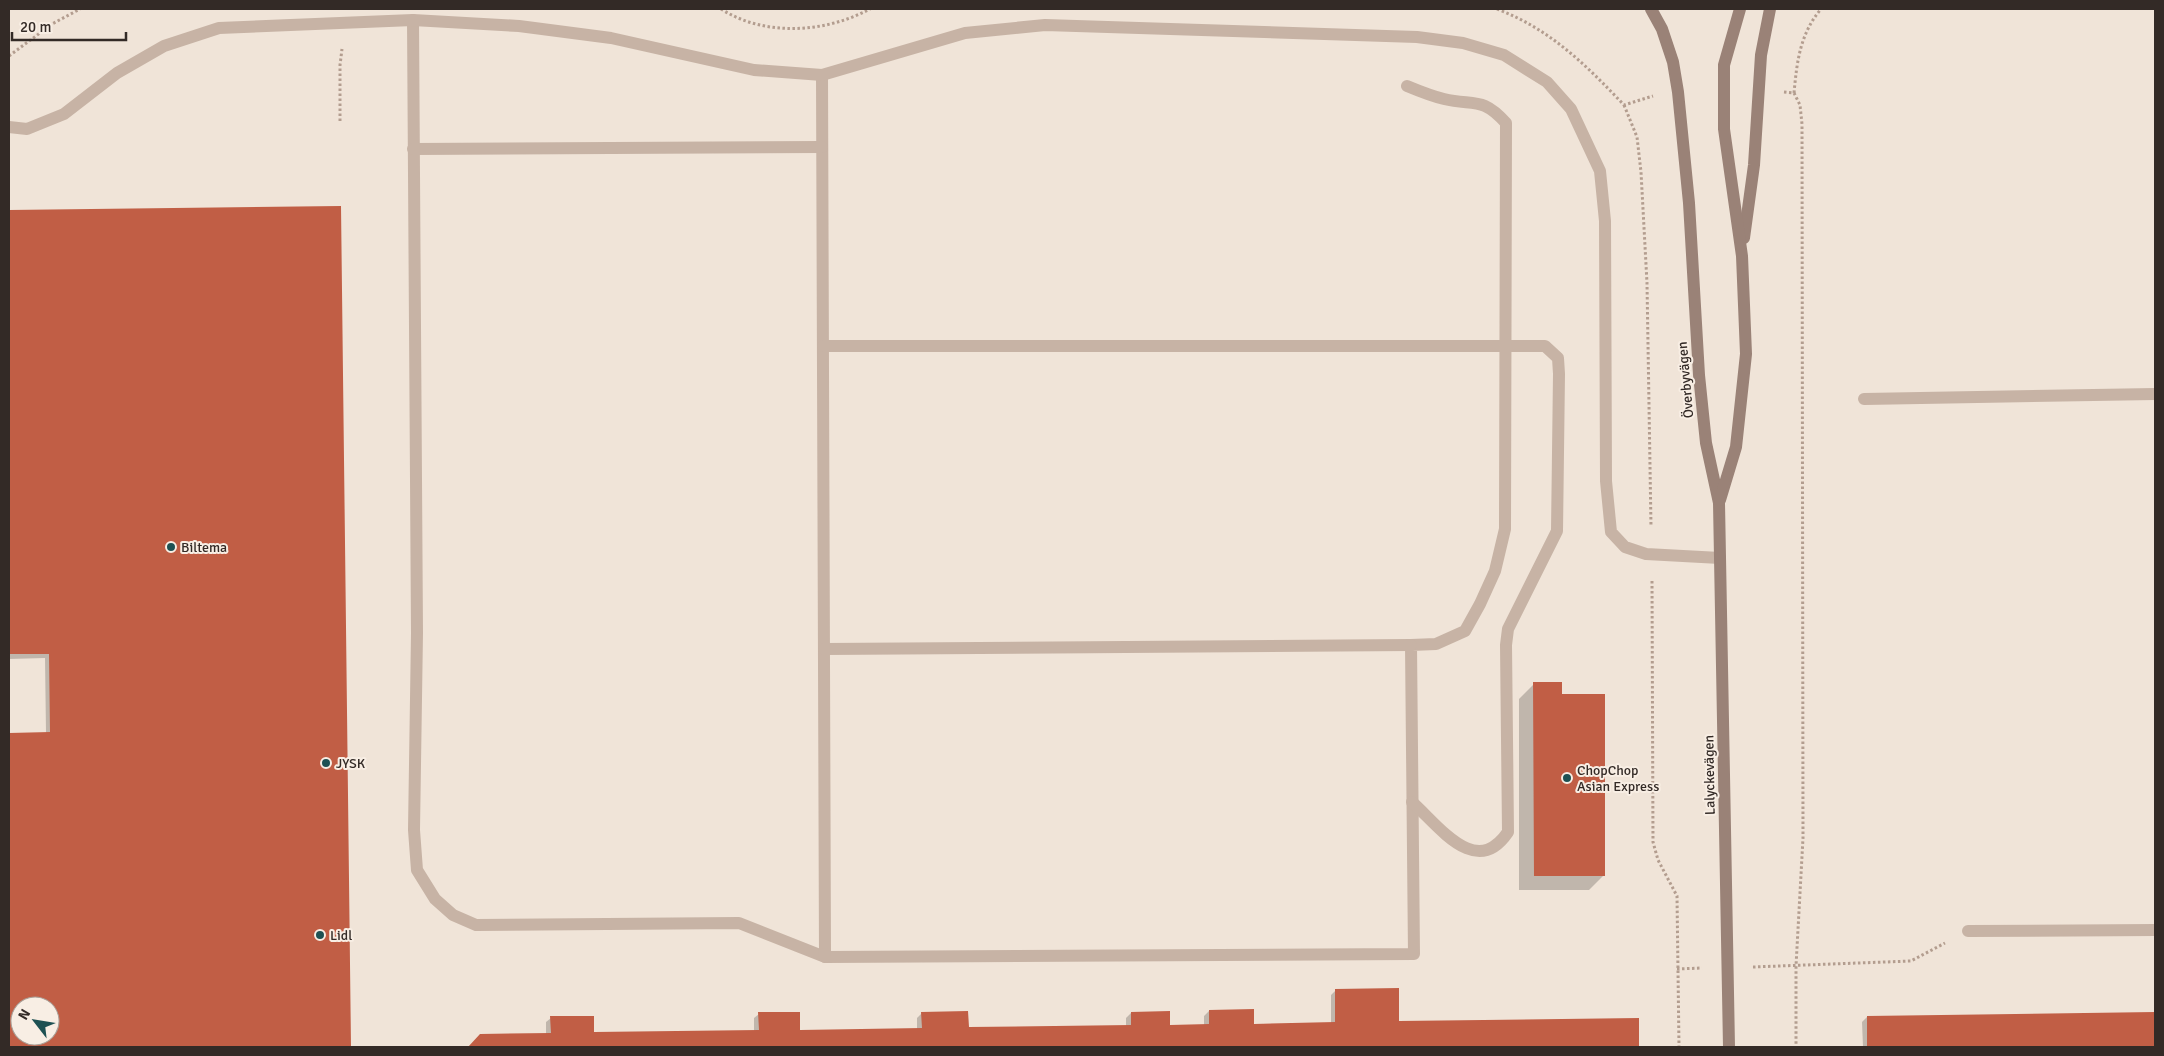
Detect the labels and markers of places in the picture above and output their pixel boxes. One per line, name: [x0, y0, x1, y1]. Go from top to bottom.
place label: Biltema: [181, 539, 227, 556]
marker: Biltema: [165, 541, 177, 553]
place label: JYSK: [336, 755, 366, 772]
marker: JYSK: [320, 757, 332, 769]
place label: ChopChop Asian Express: [1577, 762, 1659, 795]
marker: ChopChop Asian Express: [1561, 772, 1573, 784]
place label: Lidl: [330, 927, 352, 944]
marker: Lidl: [314, 929, 326, 941]

